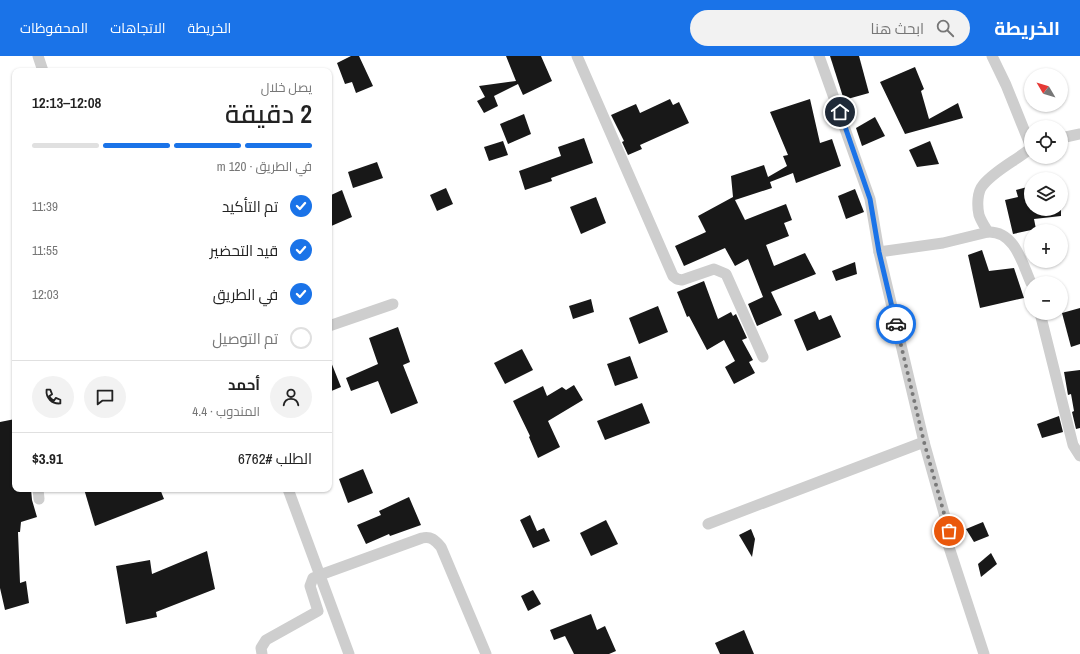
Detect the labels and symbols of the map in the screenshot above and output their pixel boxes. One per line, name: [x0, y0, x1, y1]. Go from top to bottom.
north arrow: [1024, 68, 1068, 112]
pin: [823, 95, 857, 129]
courier: [876, 304, 916, 344]
pin: [932, 514, 966, 548]

